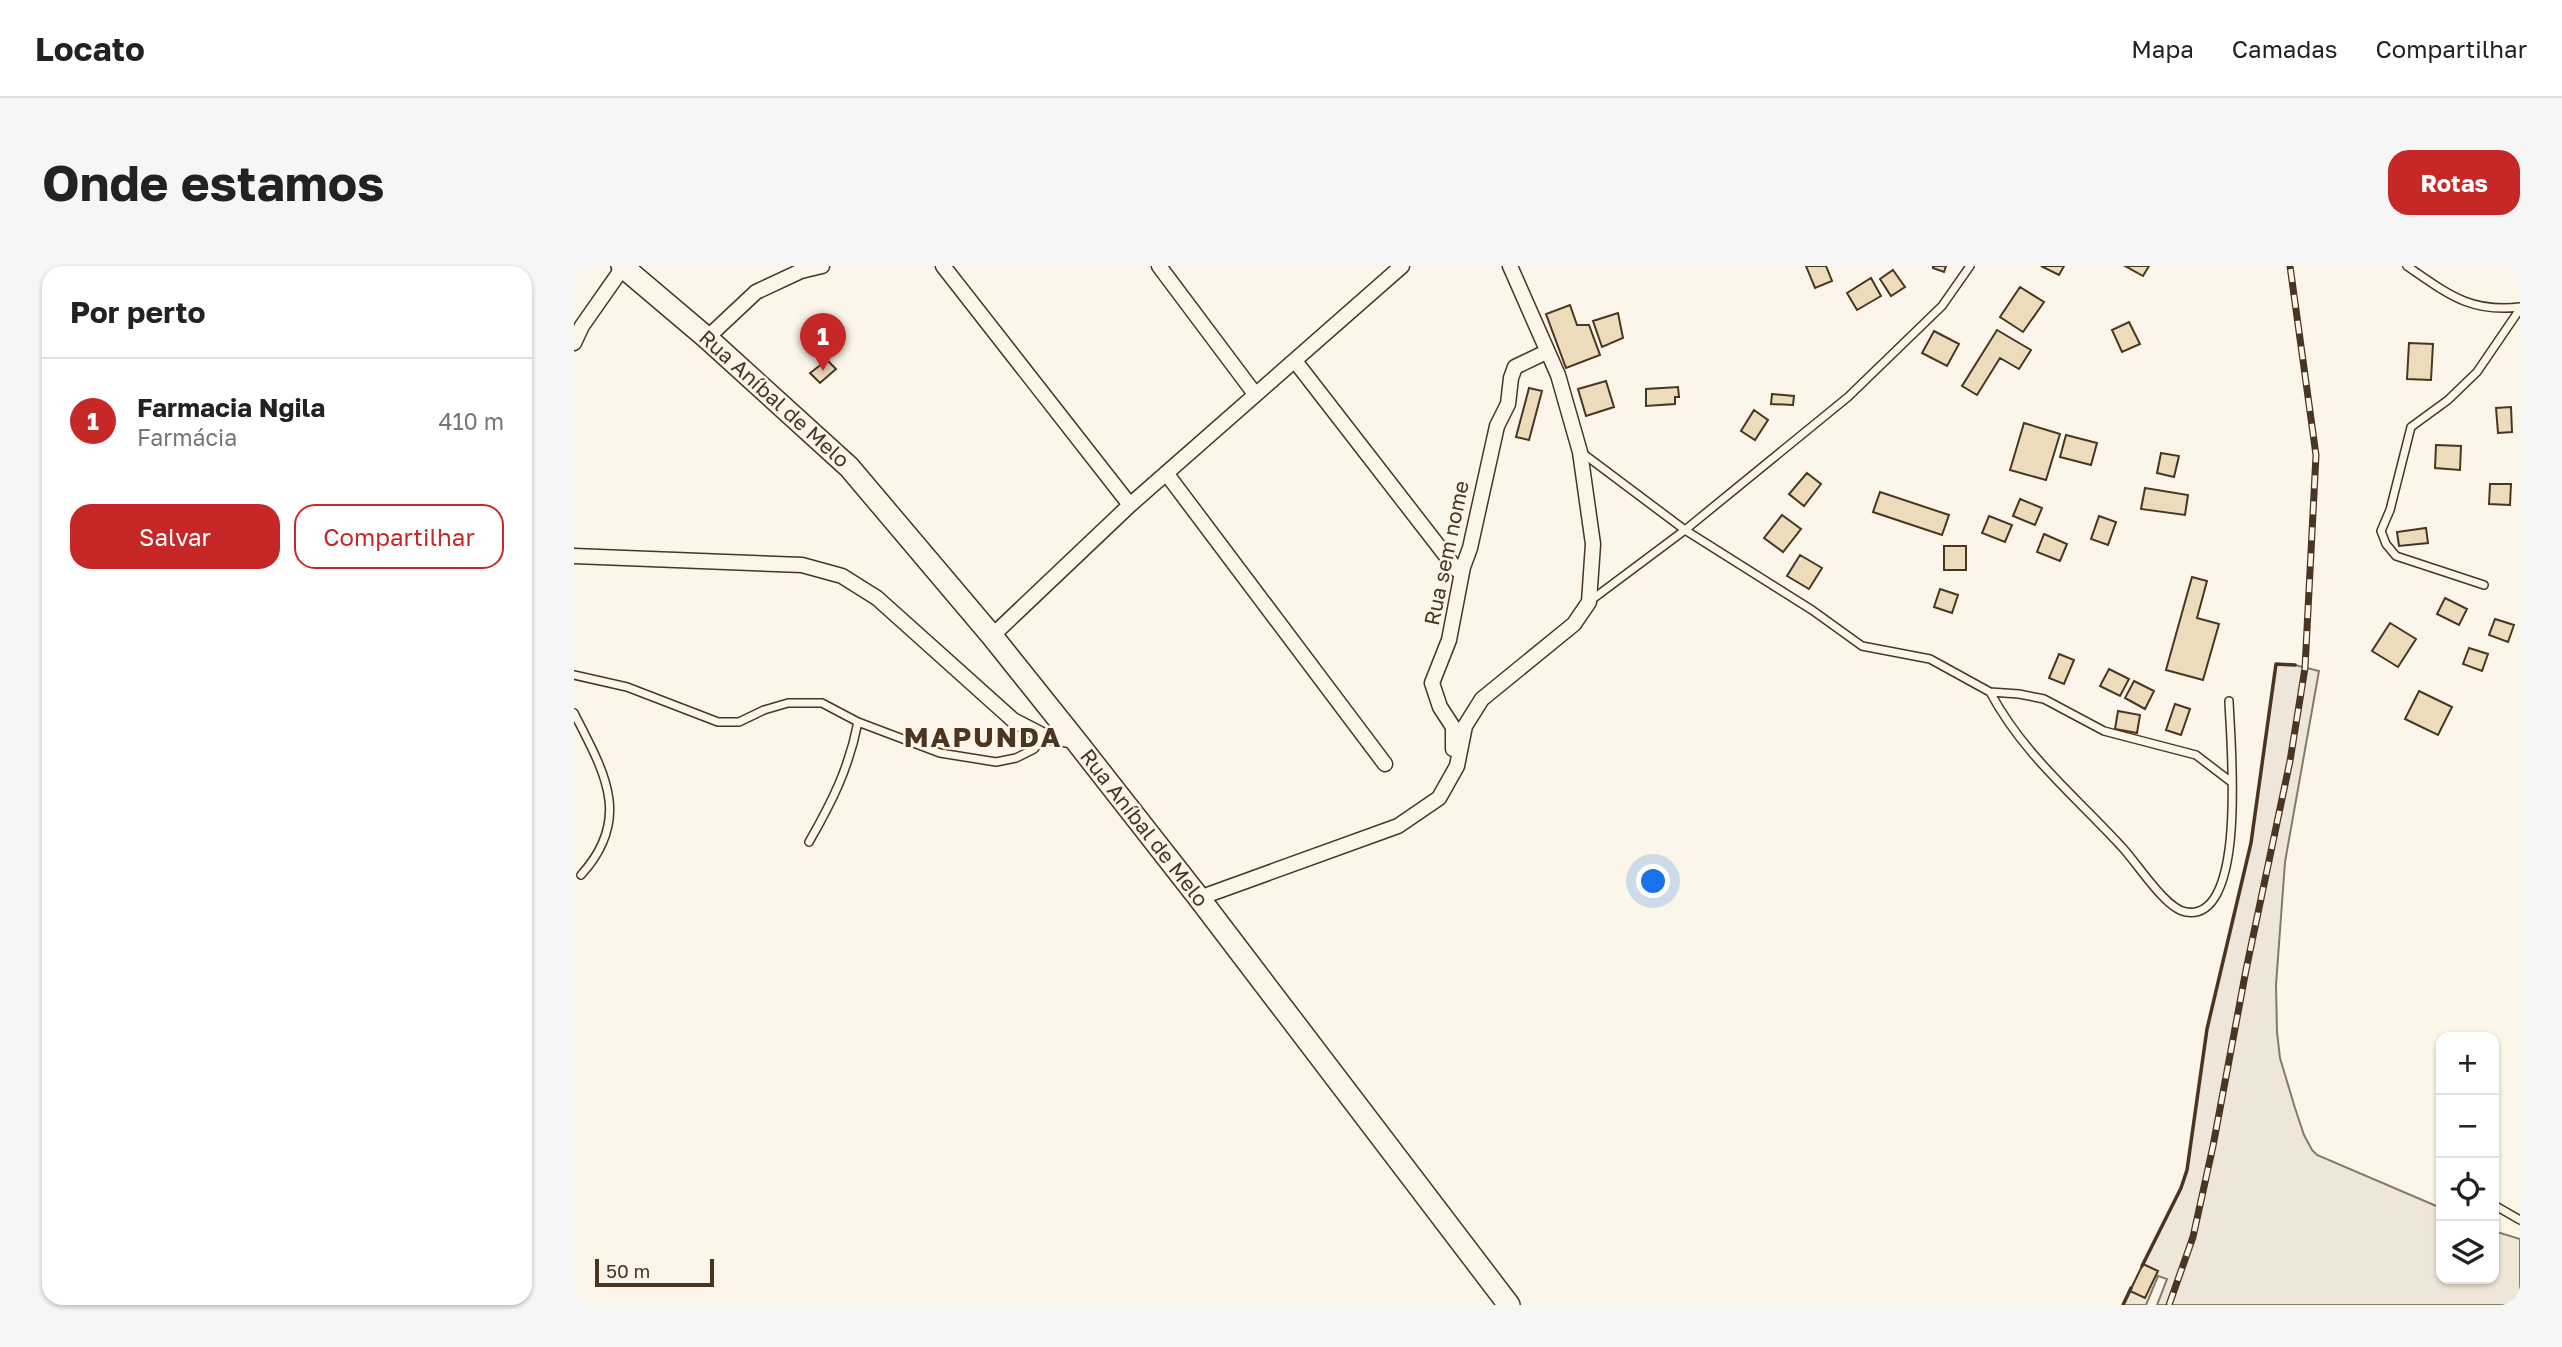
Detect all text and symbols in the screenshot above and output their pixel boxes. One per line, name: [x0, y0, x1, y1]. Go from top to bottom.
text: Locato: [35, 29, 145, 68]
text: Mapa: [2131, 34, 2194, 63]
text: Camadas: [2232, 34, 2337, 63]
text: Compartilhar: [2375, 34, 2527, 63]
button: Rotas: [2388, 150, 2520, 215]
text: Onde estamos: [42, 153, 385, 212]
text: Por perto: [70, 294, 205, 330]
pin: 1: [800, 313, 846, 371]
street label: Rua Aníbal de Melo: [694, 324, 855, 473]
text: Farmacia Ngila: [137, 392, 325, 423]
text: 1: [87, 407, 99, 435]
text: 410 m: [438, 407, 504, 435]
text: Farmácia: [137, 423, 237, 451]
street label: Rua sem nome: [1418, 478, 1474, 627]
button: Salvar: [70, 504, 280, 569]
button: Compartilhar: [294, 504, 504, 569]
district label: MAPUNDA: [904, 720, 1062, 753]
street label: Rua Aníbal de Melo: [1075, 743, 1214, 911]
your location: [1636, 864, 1670, 898]
map controls: [2436, 1032, 2499, 1284]
button: +: [2436, 1032, 2499, 1095]
button: −: [2436, 1095, 2499, 1158]
button: locate: [2436, 1158, 2499, 1221]
button: layers: [2436, 1221, 2499, 1284]
scale bar: [595, 1256, 714, 1288]
text: 50 m: [606, 1259, 650, 1282]

